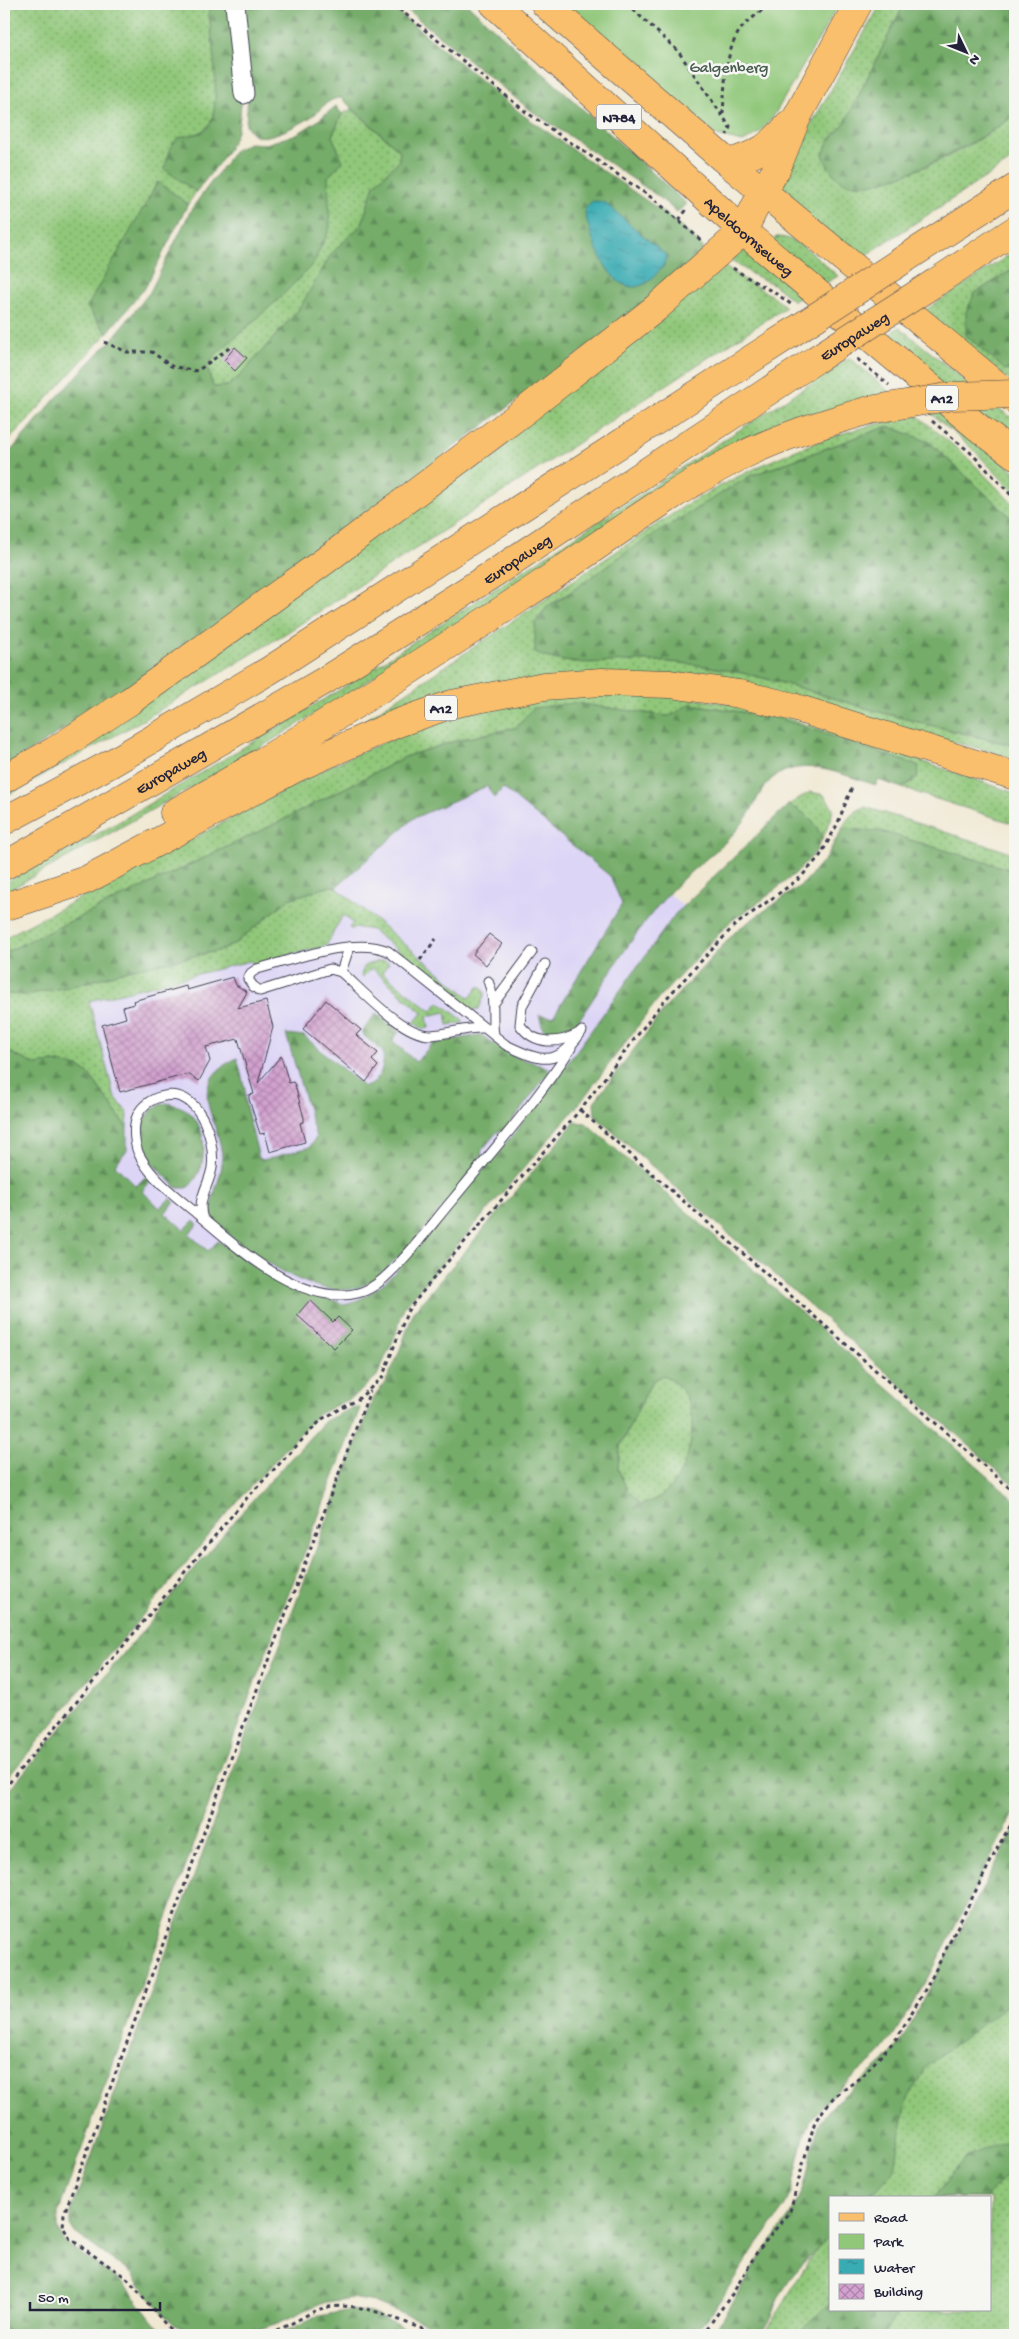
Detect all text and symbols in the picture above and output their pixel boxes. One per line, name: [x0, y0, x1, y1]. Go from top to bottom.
north arrow: [942, 28, 992, 78]
text: N: [964, 50, 983, 68]
park label: Galgenberg: [690, 60, 768, 79]
road number: N784: [596, 104, 642, 130]
street label: Apeldoornseweg: [699, 194, 796, 282]
street label: Europaweg: [818, 309, 893, 367]
road number: A12: [926, 386, 958, 410]
street label: Europaweg: [481, 532, 556, 591]
road number: A12: [425, 696, 457, 720]
street label: Europaweg: [133, 745, 210, 801]
legend: [829, 2196, 992, 2312]
text: Road: [874, 2210, 908, 2228]
text: Park: [873, 2234, 904, 2252]
text: Water: [874, 2260, 916, 2278]
scale bar: [30, 2279, 160, 2311]
text: Building: [873, 2284, 923, 2302]
text: 50 m: [38, 2290, 69, 2308]

